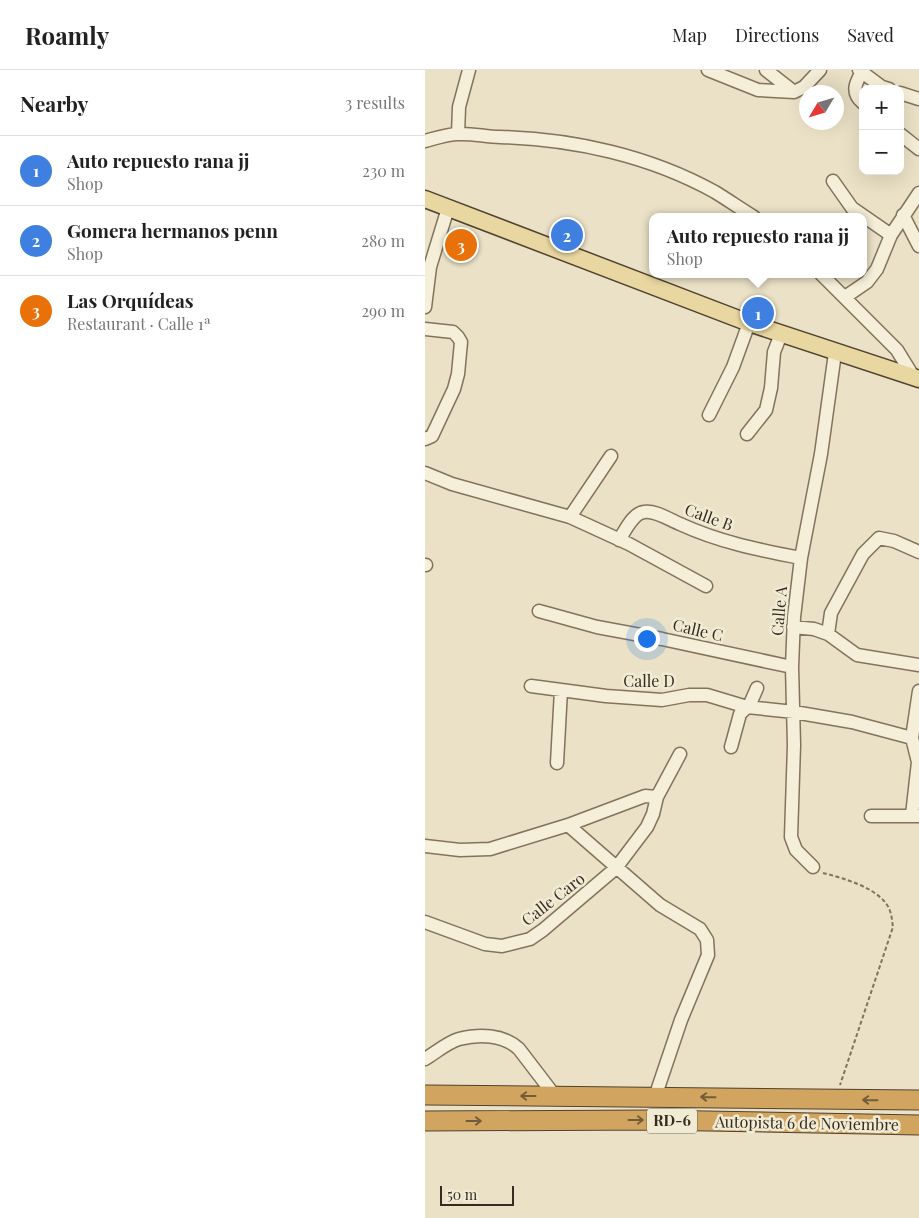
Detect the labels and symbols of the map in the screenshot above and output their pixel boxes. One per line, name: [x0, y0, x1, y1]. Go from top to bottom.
north arrow: [799, 85, 844, 130]
pin: 2: [551, 216, 583, 254]
pin: 3: [445, 226, 477, 264]
pin: 1: [742, 294, 774, 332]
street label: Calle B: [682, 498, 736, 535]
street label: Calle A: [766, 584, 791, 637]
street label: Calle C: [671, 614, 725, 645]
your location: [634, 626, 660, 652]
street label: Calle D: [623, 670, 675, 691]
street label: Calle Caro: [517, 867, 589, 930]
one-way arrow: [520, 1091, 536, 1101]
one-way arrow: [700, 1093, 716, 1102]
one-way arrow: [863, 1095, 879, 1105]
road number: RD-6: [647, 1108, 697, 1134]
street label: Autopista 6 de Noviembre: [714, 1110, 899, 1135]
one-way arrow: [628, 1115, 644, 1125]
one-way arrow: [465, 1116, 481, 1126]
scale bar: [440, 1183, 514, 1206]

